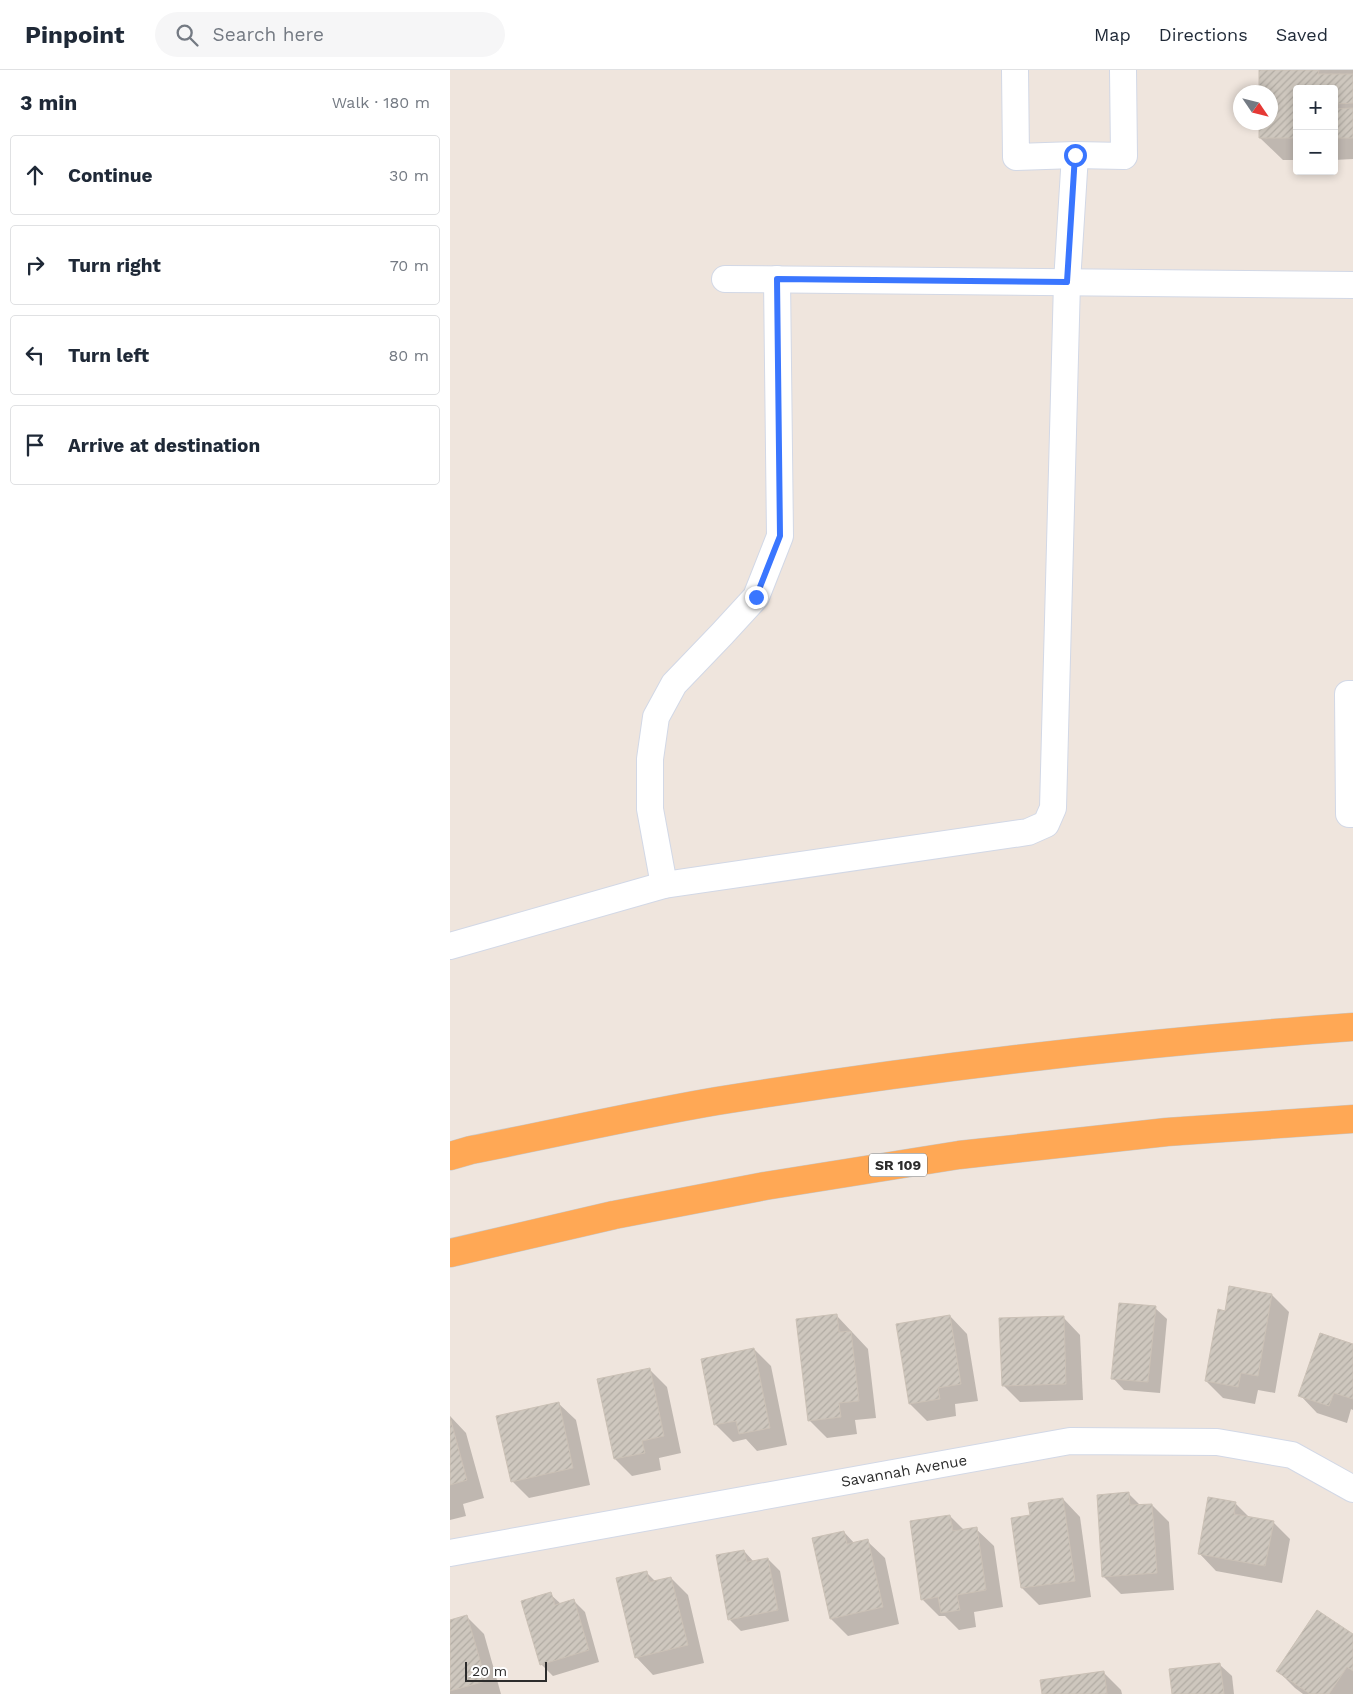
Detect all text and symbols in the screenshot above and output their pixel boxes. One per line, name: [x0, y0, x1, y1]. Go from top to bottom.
search box: [155, 12, 505, 57]
text: Pinpoint: [25, 21, 125, 49]
icon: search: [173, 21, 201, 49]
text: Search here: [213, 23, 324, 46]
text: Map: [1094, 24, 1131, 45]
text: Directions: [1159, 24, 1248, 45]
text: Saved: [1276, 24, 1328, 45]
north arrow: [1233, 85, 1278, 130]
map controls: [1293, 85, 1338, 175]
button: +: [1293, 85, 1338, 130]
text: 3 min: [20, 90, 77, 115]
text: Walk · 180 m: [332, 93, 430, 112]
button: −: [1293, 130, 1338, 175]
route start: [1064, 144, 1087, 167]
icon: ahead: [21, 161, 49, 189]
text: Continue: [68, 164, 152, 187]
text: 30 m: [389, 166, 429, 185]
icon: right: [21, 251, 49, 279]
text: Turn right: [68, 254, 161, 277]
text: 70 m: [390, 256, 429, 275]
icon: left: [21, 341, 49, 369]
text: Turn left: [68, 344, 149, 367]
text: 80 m: [388, 346, 429, 365]
icon: arrive: [21, 431, 49, 459]
text: Arrive at destination: [68, 434, 260, 457]
route end: [745, 586, 768, 609]
road number: SR 109: [869, 1154, 927, 1176]
street label: Savannah Avenue: [840, 1451, 968, 1491]
scale bar: [465, 1659, 548, 1682]
text: 20 m: [472, 1663, 507, 1679]

